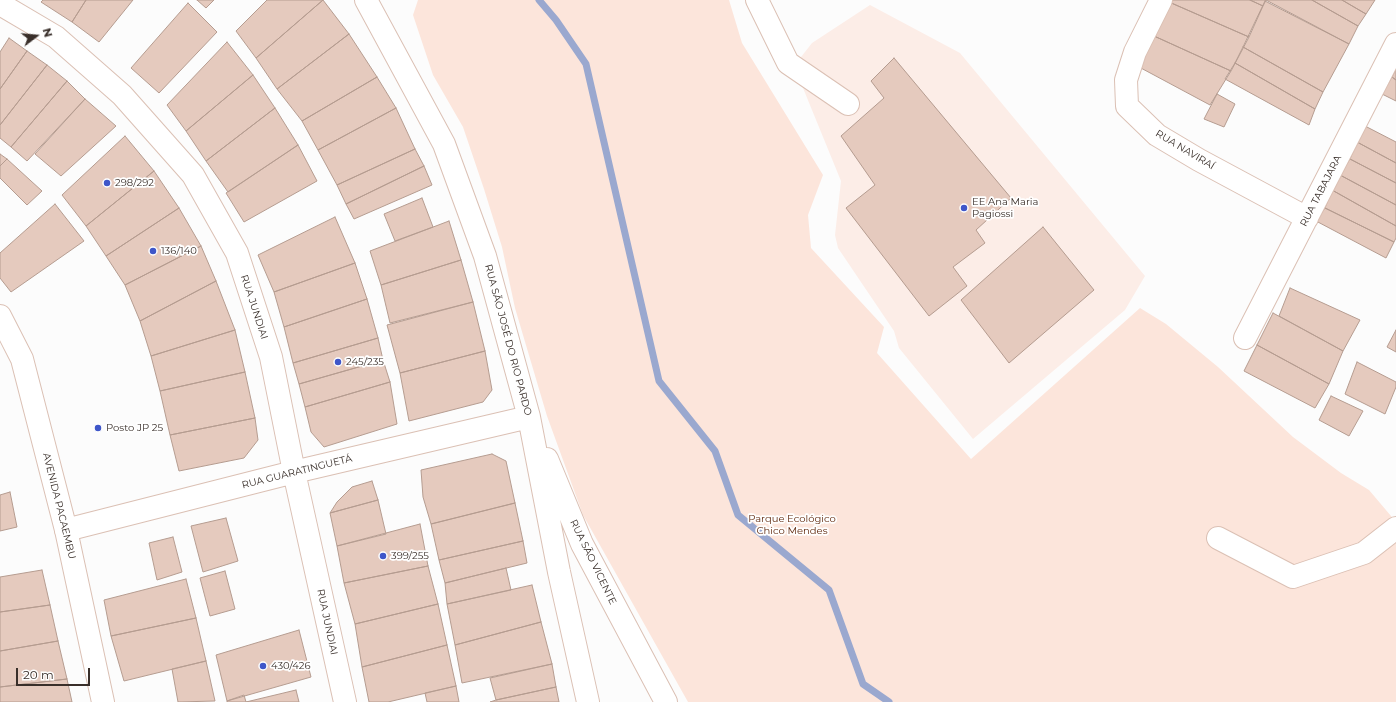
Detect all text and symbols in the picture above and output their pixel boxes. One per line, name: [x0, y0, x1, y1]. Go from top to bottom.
north arrow: [16, 16, 56, 56]
text: N: [40, 26, 55, 39]
street label: RUA NAVIRAÍ: [1153, 128, 1217, 172]
street label: RUA TABAJARA: [1298, 153, 1344, 229]
place label: 298/292: [115, 177, 154, 189]
marker: 298/292: [102, 178, 112, 188]
place label: EE Ana Maria Pagiossi: [972, 196, 1038, 220]
marker: EE Ana Maria Pagiossi: [959, 203, 969, 213]
place label: 136/140: [161, 245, 197, 257]
marker: 136/140: [148, 246, 158, 256]
street label: RUA SÃO JOSÉ DO RIO PARDO: [482, 263, 534, 417]
street label: RUA JUNDIAI: [238, 273, 270, 341]
place label: 245/235: [346, 356, 384, 368]
marker: 245/235: [333, 357, 343, 367]
place label: Posto JP 25: [106, 422, 163, 434]
marker: Posto JP 25: [93, 423, 103, 433]
street label: AVENIDA PACAEMBU: [40, 452, 78, 560]
street label: RUA GUARATINGUETÁ: [241, 452, 353, 492]
park label: Parque Ecológico Chico Mendes: [748, 513, 836, 536]
street label: RUA SÃO VICENTE: [567, 517, 619, 607]
place label: 399/255: [391, 550, 429, 562]
marker: 399/255: [378, 551, 388, 561]
street label: RUA JUNDIAI: [314, 588, 340, 656]
scale bar: [18, 660, 92, 686]
place label: 430/426: [271, 660, 311, 672]
marker: 430/426: [258, 661, 268, 671]
text: 20 m: [23, 667, 54, 682]

